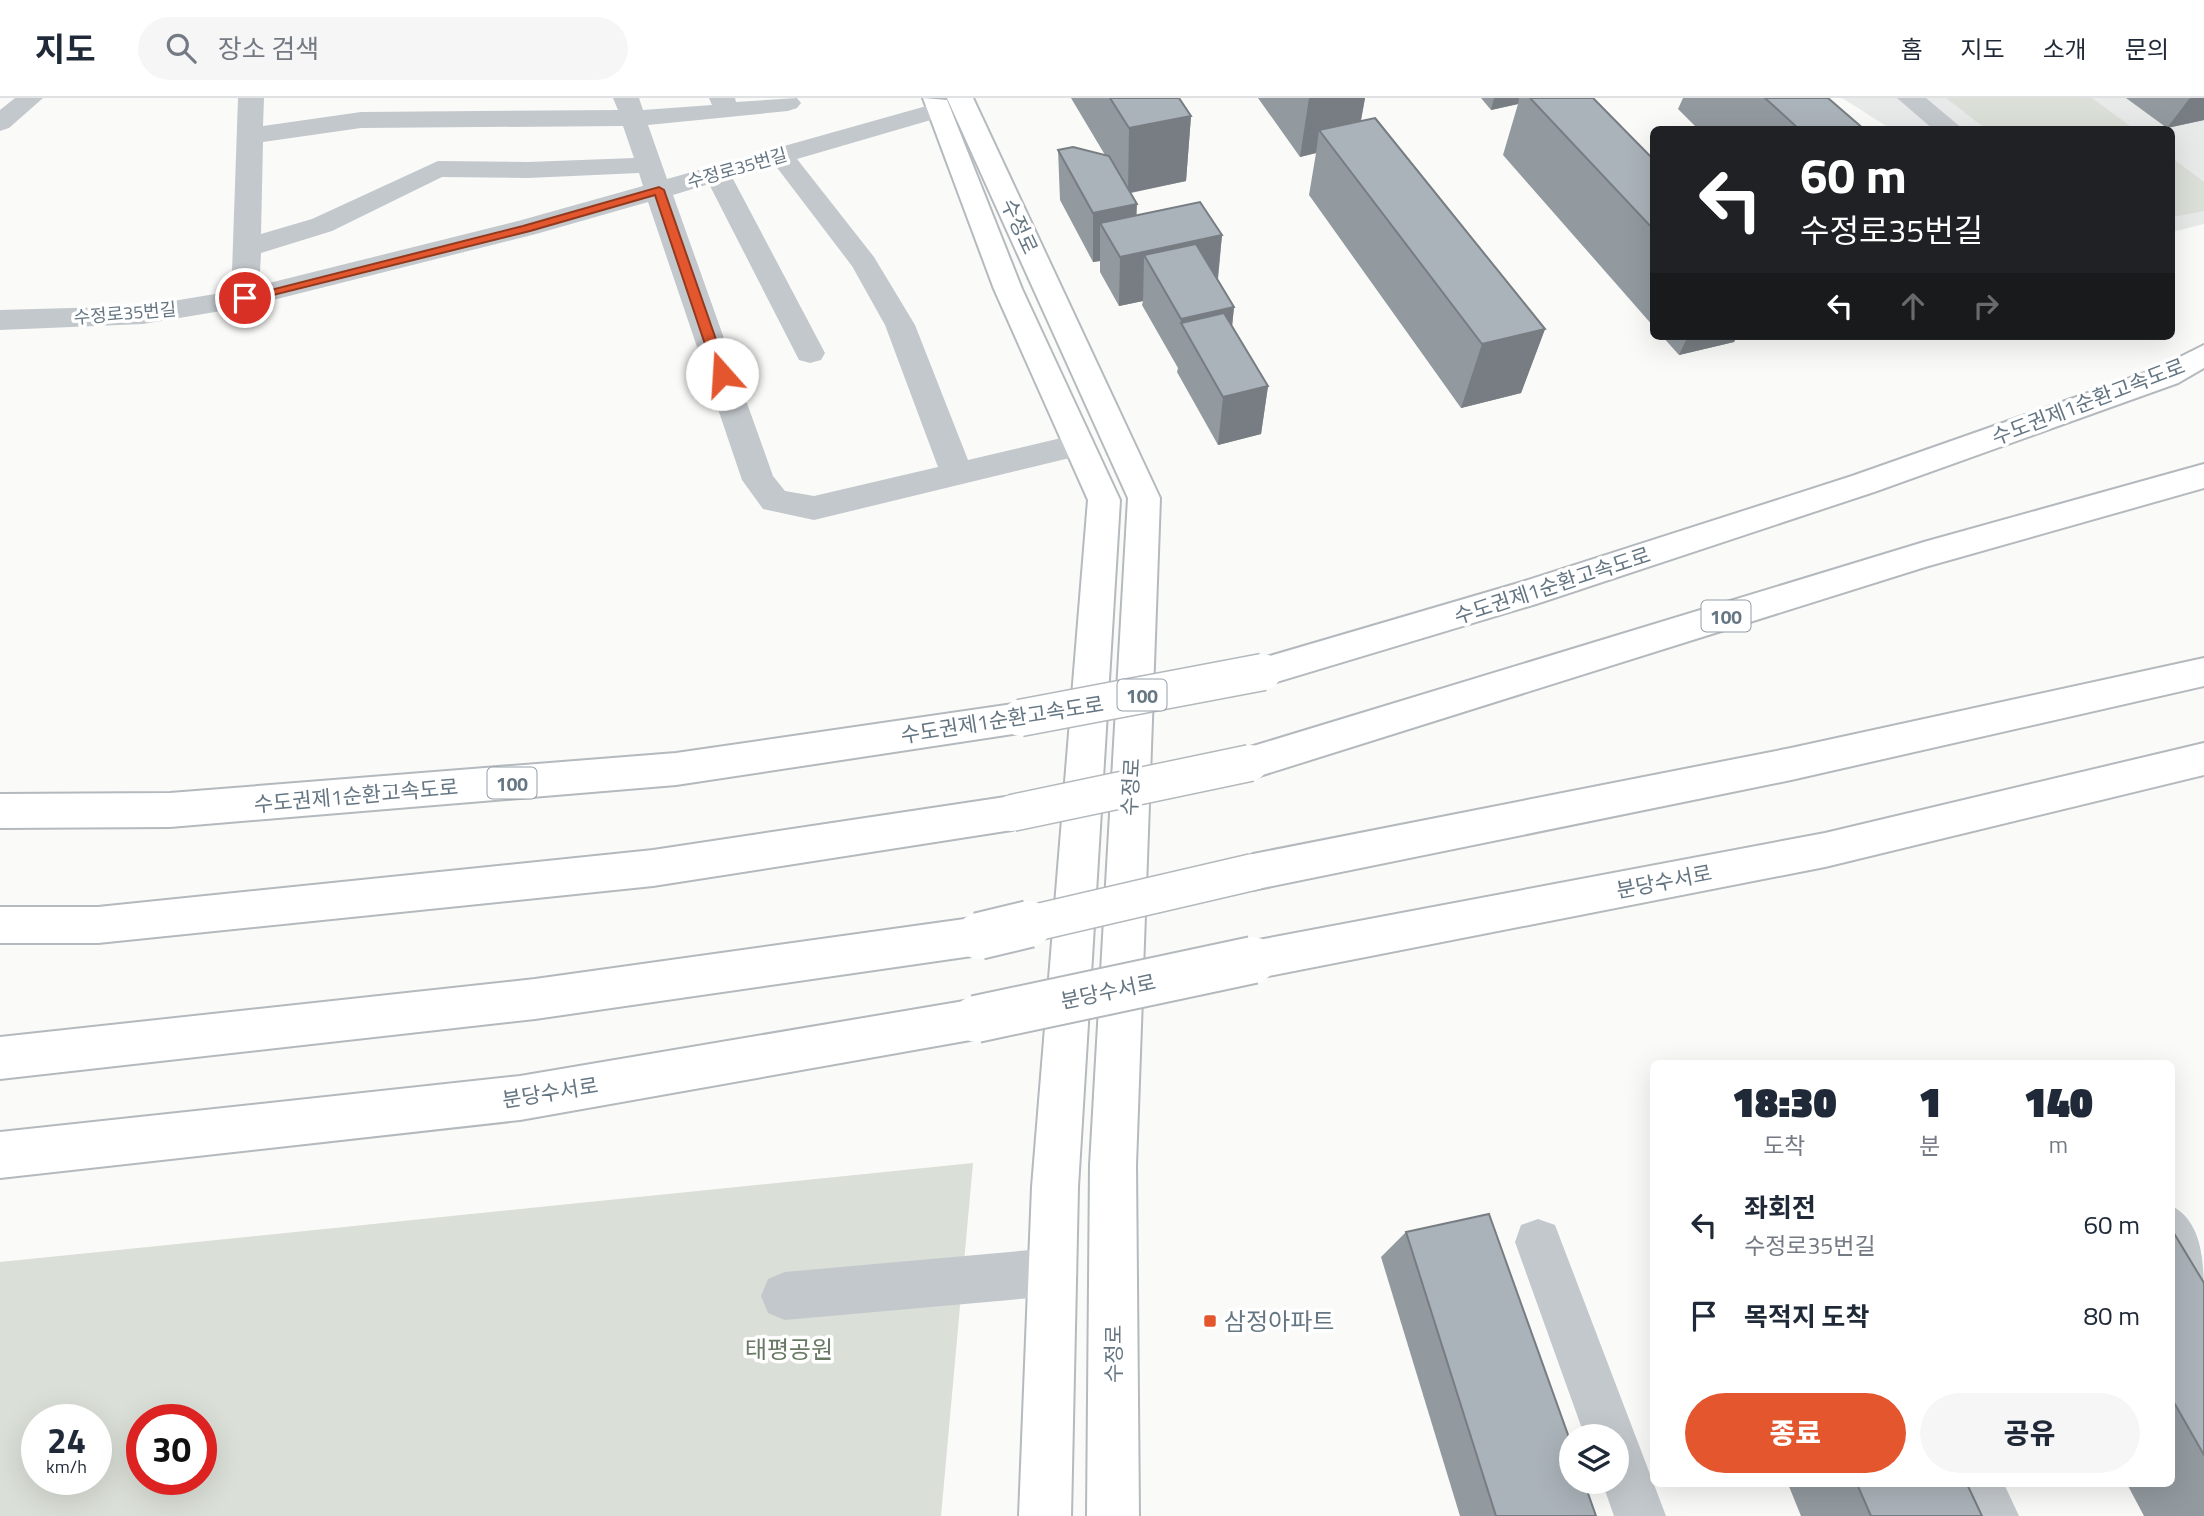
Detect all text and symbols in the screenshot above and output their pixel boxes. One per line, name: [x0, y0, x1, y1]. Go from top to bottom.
search box: [138, 17, 628, 80]
text: 지도: [35, 24, 96, 74]
icon: search: [162, 29, 200, 67]
text: 장소 검색: [218, 29, 319, 68]
text: 홈: [1900, 31, 1922, 67]
text: 지도: [1960, 31, 2005, 67]
text: 소개: [2043, 31, 2087, 67]
text: 문의: [2125, 31, 2169, 67]
text: 60 m: [1800, 137, 1907, 212]
street label: 수정로35번길: [684, 141, 790, 195]
icon: left: [1685, 154, 1776, 245]
street label: 수정로: [993, 193, 1047, 259]
text: 수정로35번길: [1800, 206, 1983, 254]
pin: [215, 268, 275, 328]
icon: arrive: [226, 279, 264, 317]
icon: left: [1821, 287, 1859, 325]
icon: ahead: [1894, 287, 1932, 325]
icon: right: [1967, 287, 2005, 325]
street label: 수정로35번길: [73, 295, 177, 331]
position arrow: [685, 337, 759, 411]
street label: 수도권제1순환고속도로: [1987, 349, 2189, 453]
street label: 수도권제1순환고속도로: [1450, 538, 1654, 632]
road number: 100: [1702, 601, 1750, 632]
road number: 100: [1118, 680, 1166, 710]
street label: 수도권제1순환고속도로: [898, 687, 1106, 751]
street label: 수정로: [1113, 757, 1147, 817]
road number: 100: [488, 768, 536, 798]
street label: 수도권제1순환고속도로: [253, 770, 459, 820]
street label: 분당수서로: [1614, 856, 1714, 906]
street label: 분당수서로: [1057, 965, 1159, 1017]
street label: 분당수서로: [500, 1069, 600, 1115]
text: 18:30: [1732, 1069, 1837, 1133]
text: 1: [1919, 1069, 1942, 1133]
text: 140: [2024, 1069, 2093, 1133]
text: m: [2049, 1127, 2068, 1162]
text: 도착: [1763, 1128, 1805, 1163]
text: 분: [1920, 1128, 1941, 1163]
text: 좌회전: [1744, 1188, 1816, 1227]
text: 60 m: [2083, 1205, 2140, 1244]
icon: left: [1685, 1206, 1723, 1244]
text: 수정로35번길: [1744, 1228, 1876, 1263]
text: 80 m: [2083, 1296, 2140, 1335]
icon: arrive: [1685, 1297, 1723, 1335]
text: 목적지 도착: [1744, 1297, 1869, 1336]
place label: 삼정아파트: [1224, 1303, 1334, 1339]
marker: 삼정아파트: [1202, 1313, 1218, 1329]
street label: 수정로: [1097, 1325, 1129, 1383]
park label: 태평공원: [745, 1331, 833, 1367]
button: 종료: [1685, 1393, 1906, 1473]
button: 공유: [1920, 1393, 2140, 1473]
speed limit sign: 30: [126, 1404, 217, 1495]
text: 24: [47, 1413, 86, 1467]
map controls: [1559, 1424, 1629, 1494]
button: layers: [1559, 1424, 1629, 1494]
text: km/h: [46, 1453, 87, 1480]

